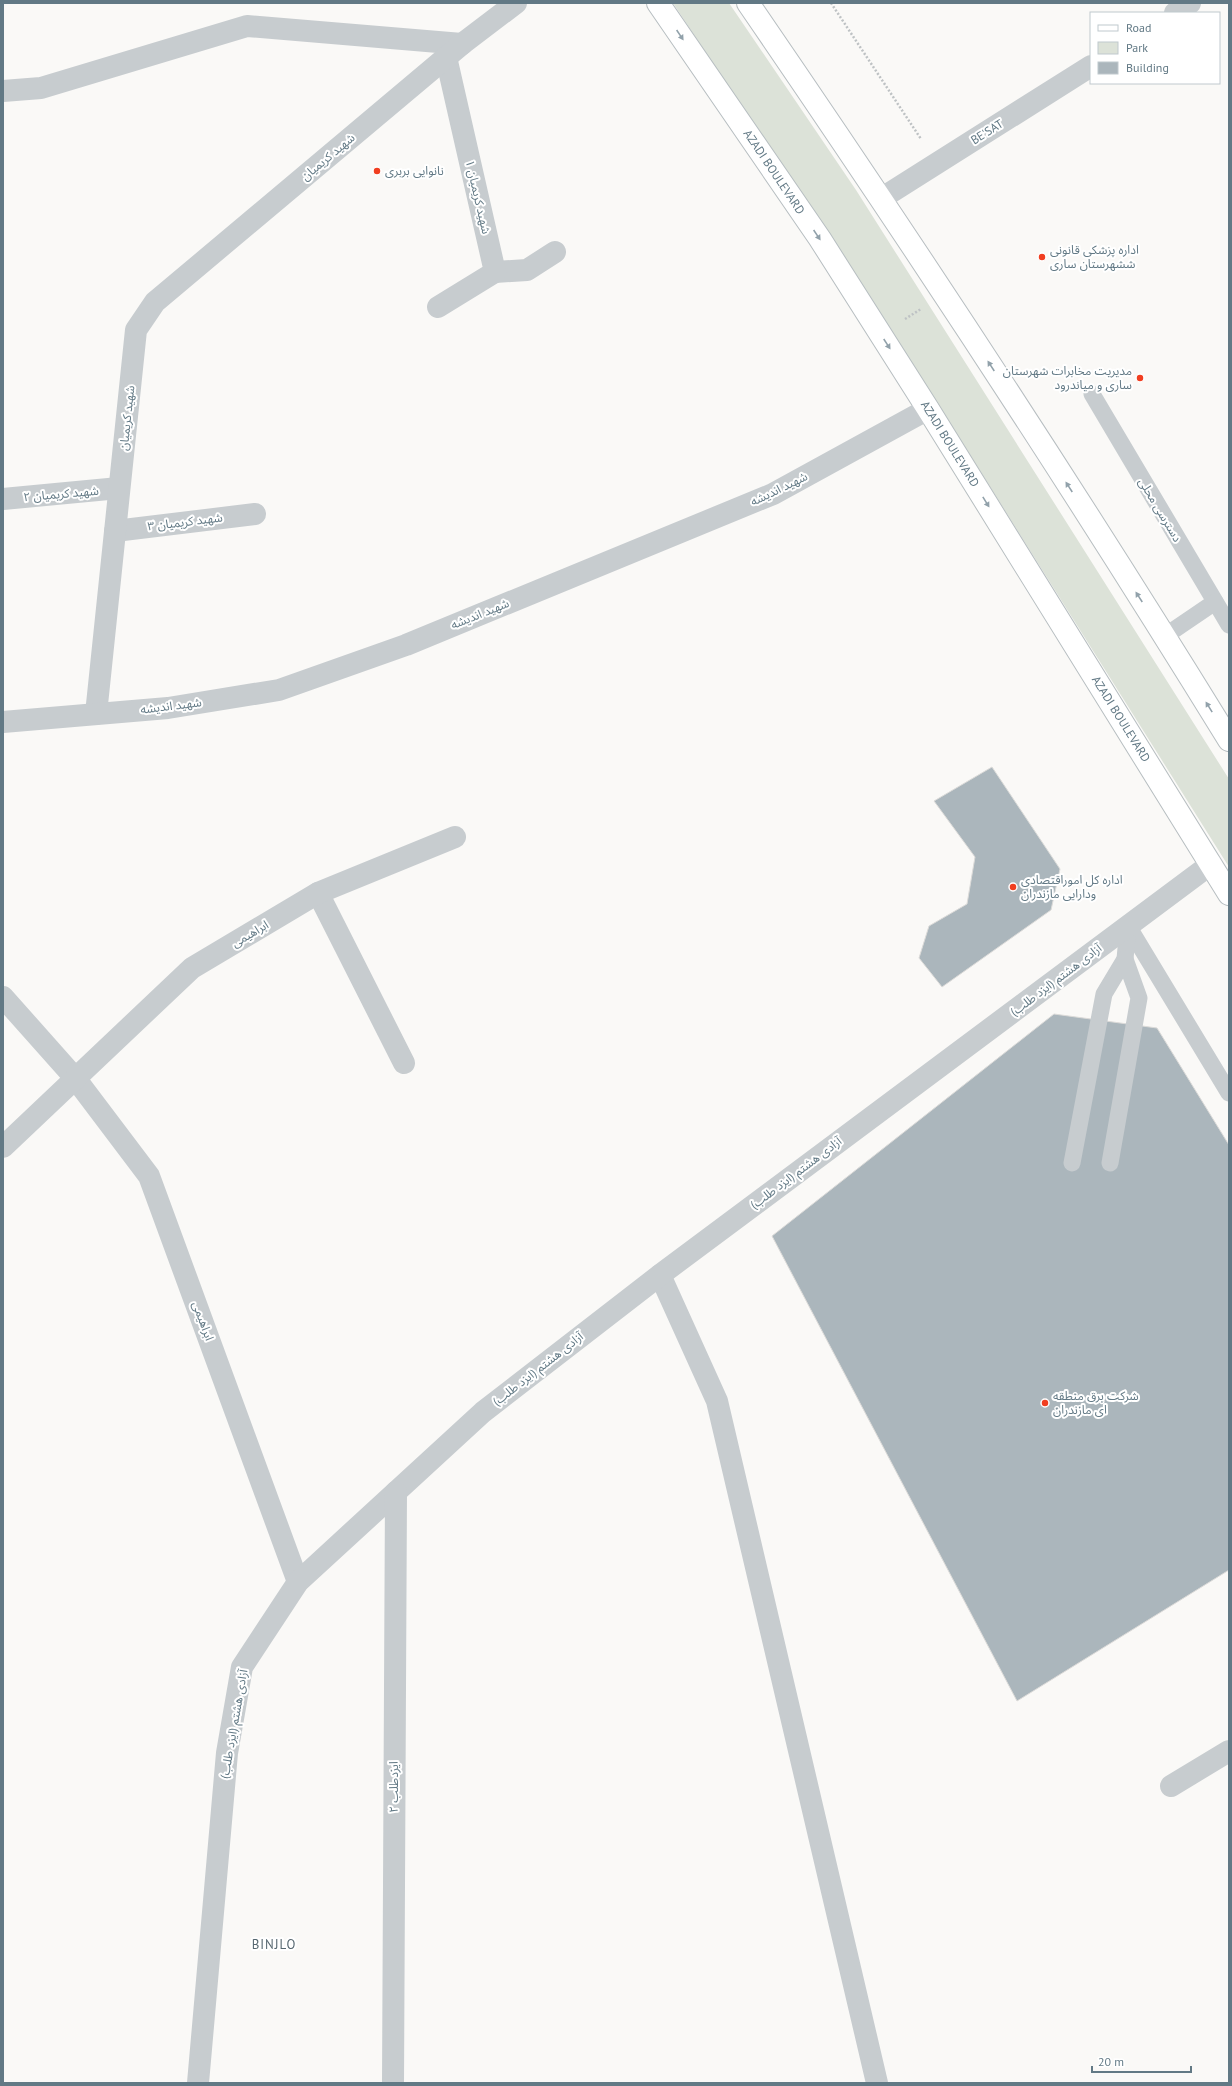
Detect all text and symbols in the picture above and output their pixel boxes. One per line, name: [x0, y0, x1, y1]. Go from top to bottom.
legend: [1090, 12, 1220, 84]
text: Road: [1126, 20, 1151, 35]
one-way arrow: [676, 30, 684, 40]
text: Park: [1126, 40, 1148, 55]
text: Building: [1126, 60, 1169, 75]
street label: BE'SAT: [968, 116, 1006, 147]
street label: AZADI BOULEVARD: [741, 127, 808, 217]
street label: شهید کریمیان: [298, 130, 358, 183]
street label: شهید کریمیان ۱: [463, 158, 494, 235]
place label: نانوایی بربری: [385, 163, 444, 178]
marker: نانوایی بربری: [372, 166, 382, 176]
one-way arrow: [813, 229, 821, 240]
place label: اداره پزشکی قانونی ششهرستان ساری: [1050, 242, 1139, 271]
marker: اداره پزشکی قانونی ششهرستان ساری: [1037, 252, 1047, 262]
one-way arrow: [883, 338, 890, 350]
one-way arrow: [987, 361, 995, 371]
place label: مدیریت مخابرات شهرستان ساری و میاندرود: [1003, 363, 1132, 392]
marker: مدیریت مخابرات شهرستان ساری و میاندرود: [1135, 373, 1145, 383]
street label: شهید کریمیان: [116, 385, 137, 451]
street label: AZADI BOULEVARD: [918, 398, 983, 490]
street label: شهید اندیشه: [748, 468, 810, 509]
street label: دسترسی محلی: [1136, 475, 1185, 545]
one-way arrow: [1065, 482, 1073, 492]
street label: شهید کریمیان ۲: [23, 483, 99, 504]
one-way arrow: [982, 496, 989, 508]
street label: شهید کریمیان ۳: [146, 509, 223, 534]
one-way arrow: [1136, 591, 1143, 602]
street label: شهید اندیشه: [448, 595, 511, 632]
street label: AZADI BOULEVARD: [1089, 673, 1154, 765]
street label: شهید اندیشه: [139, 694, 202, 717]
one-way arrow: [1205, 701, 1212, 713]
place label: اداره کل اموراقتصادی ودارایی مازندران: [1021, 872, 1123, 901]
marker: اداره کل اموراقتصادی ودارایی مازندران: [1008, 882, 1018, 892]
street label: ابراهیمی: [229, 917, 271, 950]
street label: آزادی هشتم (ایزد طلب): [1007, 940, 1106, 1020]
street label: آزادی هشتم (ایزد طلب): [747, 1133, 846, 1213]
street label: ابراهیمی: [189, 1299, 217, 1343]
street label: آزادی هشتم (ایزد طلب): [489, 1328, 588, 1410]
place label: شرکت برق منطقه ای مازندران: [1053, 1388, 1139, 1417]
marker: شرکت برق منطقه ای مازندران: [1040, 1398, 1050, 1408]
street label: آزادی هشتم (ایزد طلب): [217, 1668, 253, 1780]
street label: ایزدطلب ۲: [386, 1761, 401, 1813]
district label: BINJLO: [252, 1936, 296, 1953]
scale bar: [1092, 2048, 1191, 2074]
text: 20 m: [1098, 2054, 1124, 2069]

